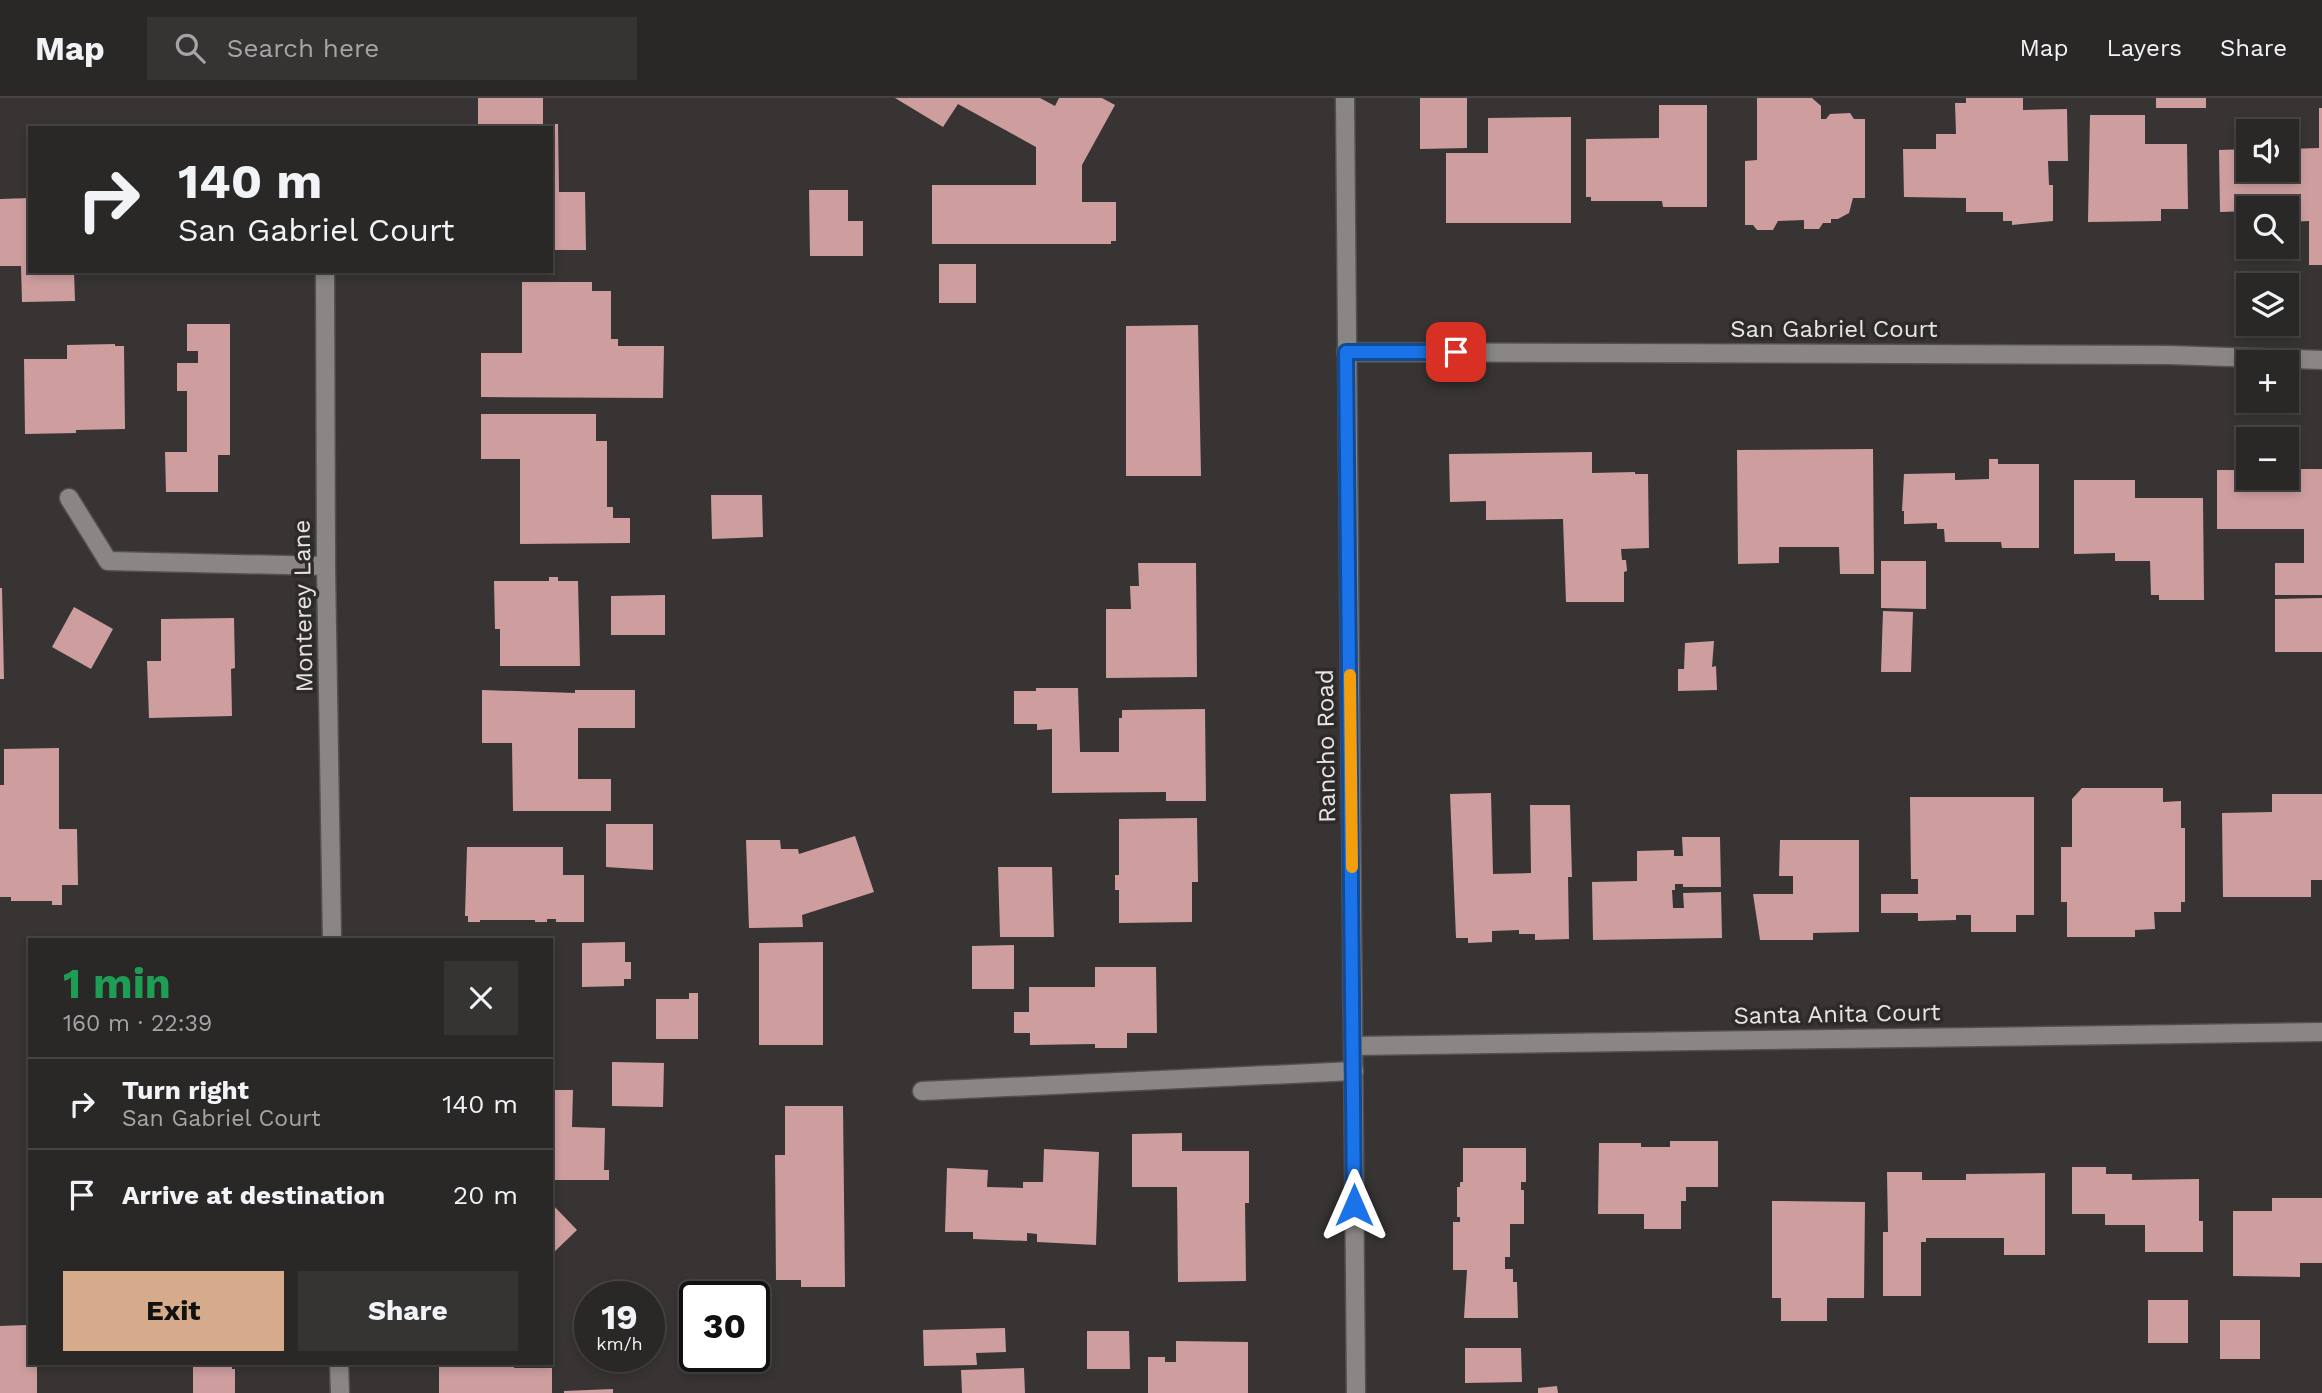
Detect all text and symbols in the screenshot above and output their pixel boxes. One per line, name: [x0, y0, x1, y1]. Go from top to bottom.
search box: [147, 17, 637, 80]
text: Map: [35, 29, 105, 68]
icon: search: [171, 29, 209, 67]
text: Search here: [227, 33, 379, 63]
text: Map: [2020, 34, 2068, 62]
text: Layers: [2106, 34, 2182, 62]
text: Share: [2220, 34, 2287, 62]
map controls: [2236, 119, 2299, 490]
button: sound: [2236, 119, 2299, 182]
text: 140 m: [178, 152, 322, 210]
icon: right: [63, 154, 154, 245]
button: search: [2236, 196, 2299, 259]
text: San Gabriel Court: [178, 211, 454, 249]
button: layers: [2236, 273, 2299, 336]
street label: San Gabriel Court: [1730, 315, 1938, 343]
pin: [1426, 322, 1486, 382]
icon: arrive: [1437, 333, 1475, 371]
button: +: [2236, 350, 2299, 413]
button: −: [2236, 427, 2299, 490]
street label: Monterey Lane: [287, 519, 319, 693]
street label: Rancho Road: [1311, 669, 1341, 823]
text: 1 min: [63, 959, 171, 1008]
button: close: [444, 961, 518, 1035]
street label: Santa Anita Court: [1733, 998, 1941, 1030]
text: 160 m · 22:39: [63, 1010, 212, 1037]
text: Turn right: [122, 1075, 249, 1105]
icon: right: [63, 1085, 101, 1123]
text: 140 m: [442, 1089, 518, 1119]
text: San Gabriel Court: [122, 1105, 321, 1132]
position arrow: [1317, 1168, 1391, 1242]
icon: arrive: [63, 1176, 101, 1214]
text: Arrive at destination: [122, 1180, 385, 1210]
text: 20 m: [453, 1180, 518, 1210]
button: Exit: [63, 1271, 284, 1351]
button: Share: [298, 1271, 518, 1351]
speed limit sign: 30: [679, 1281, 770, 1372]
text: 19: [601, 1296, 638, 1338]
text: km/h: [596, 1333, 643, 1354]

